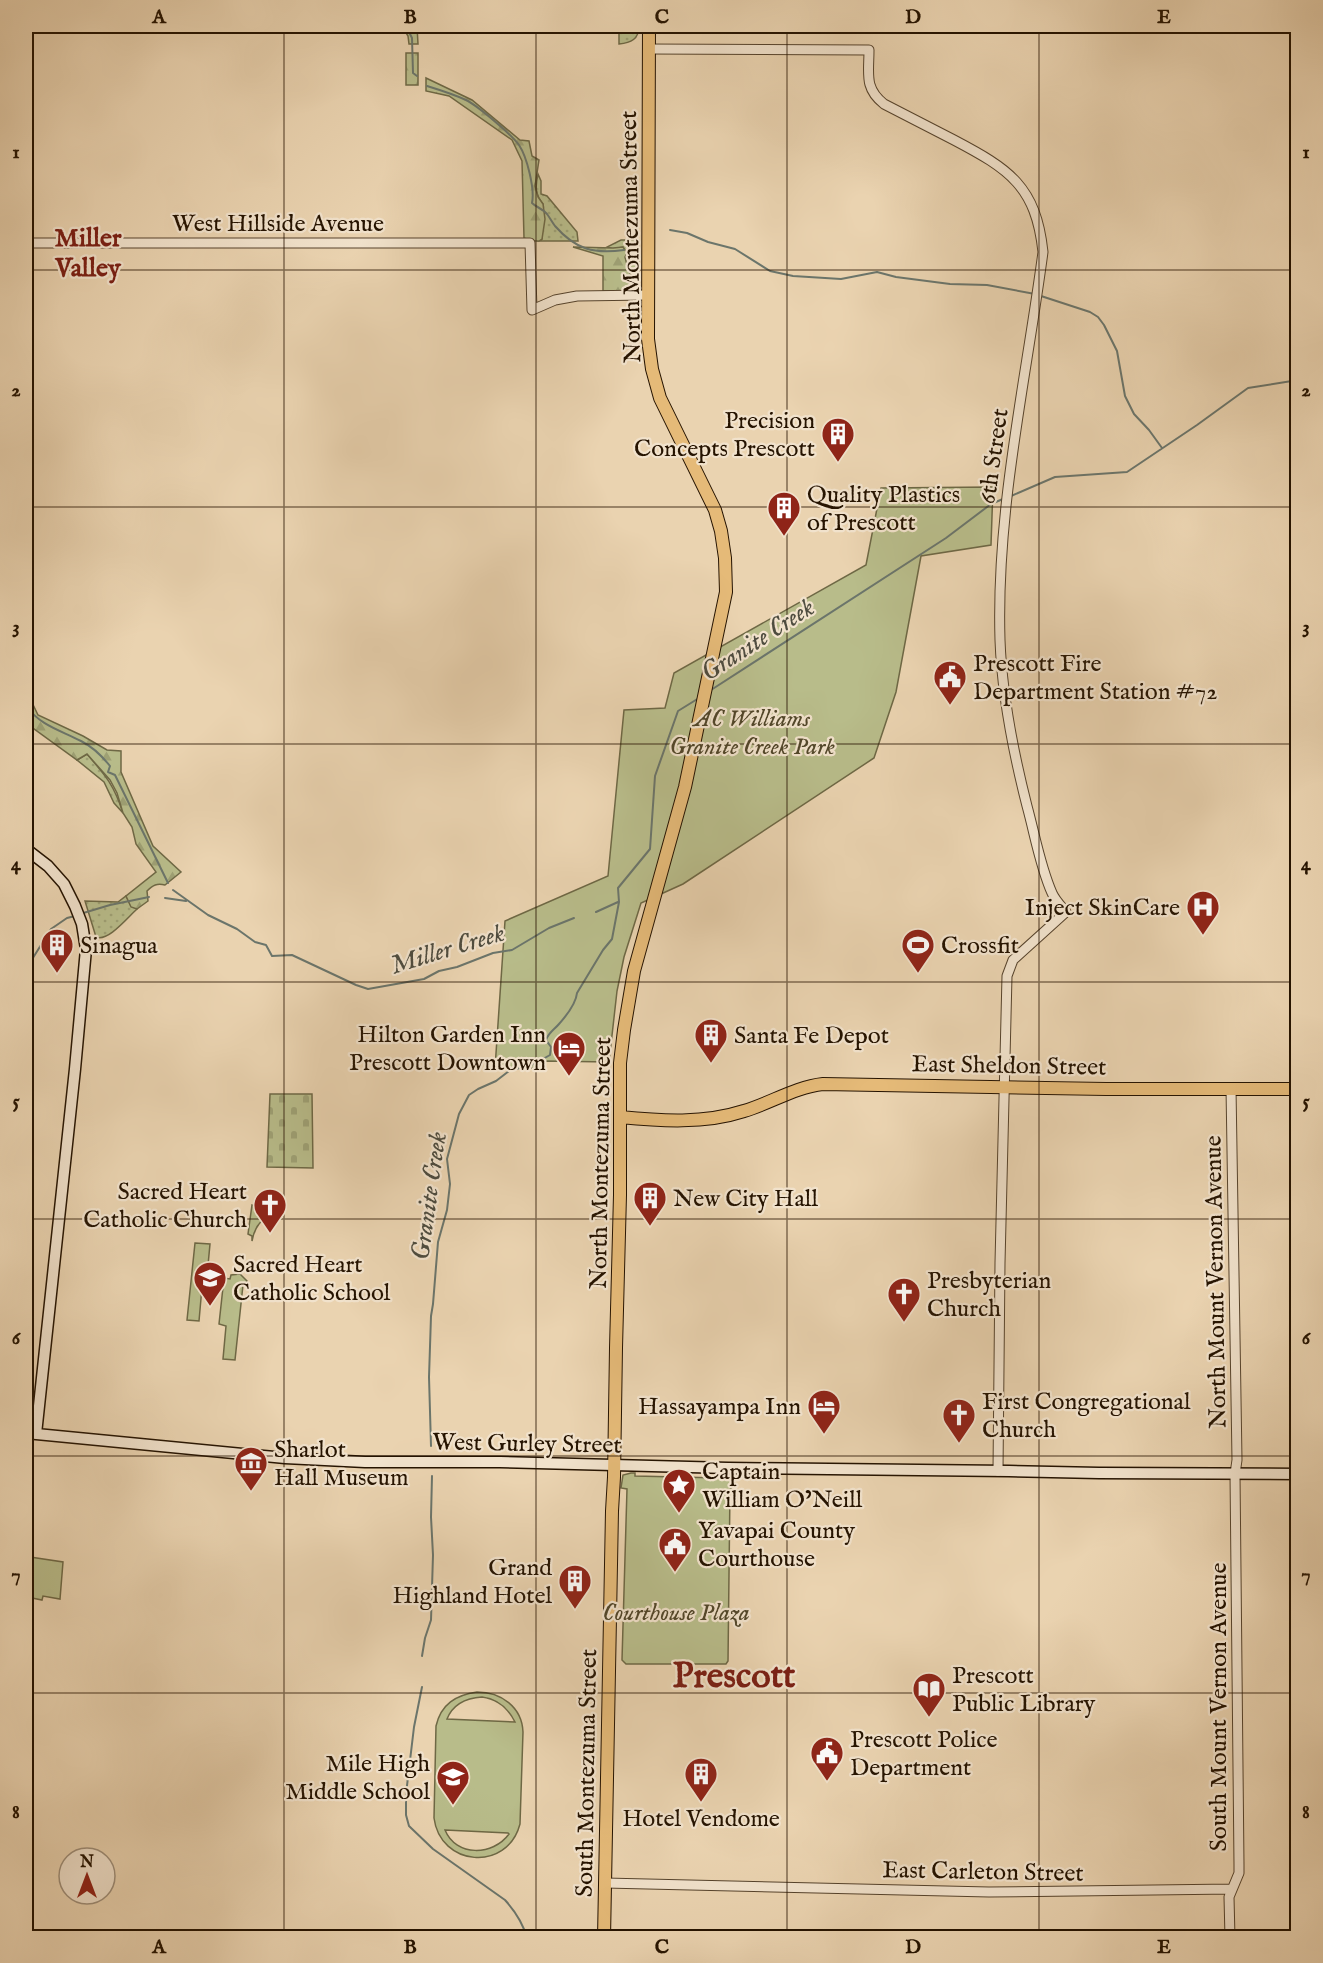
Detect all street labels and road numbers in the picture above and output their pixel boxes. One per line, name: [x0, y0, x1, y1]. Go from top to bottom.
street label: North Montezuma Street: [614, 110, 649, 363]
street label: West Hillside Avenue: [172, 209, 384, 240]
street label: 6th Street: [972, 407, 1017, 506]
street label: North Montezuma Street: [584, 1037, 619, 1290]
street label: East Sheldon Street: [911, 1049, 1107, 1084]
street label: North Mount Vernon Avenue: [1198, 1135, 1235, 1429]
street label: West Gurley Street: [432, 1427, 622, 1462]
street label: South Mount Vernon Avenue: [1204, 1563, 1235, 1851]
street label: South Montezuma Street: [570, 1649, 605, 1897]
street label: East Carleton Street: [882, 1855, 1084, 1890]

